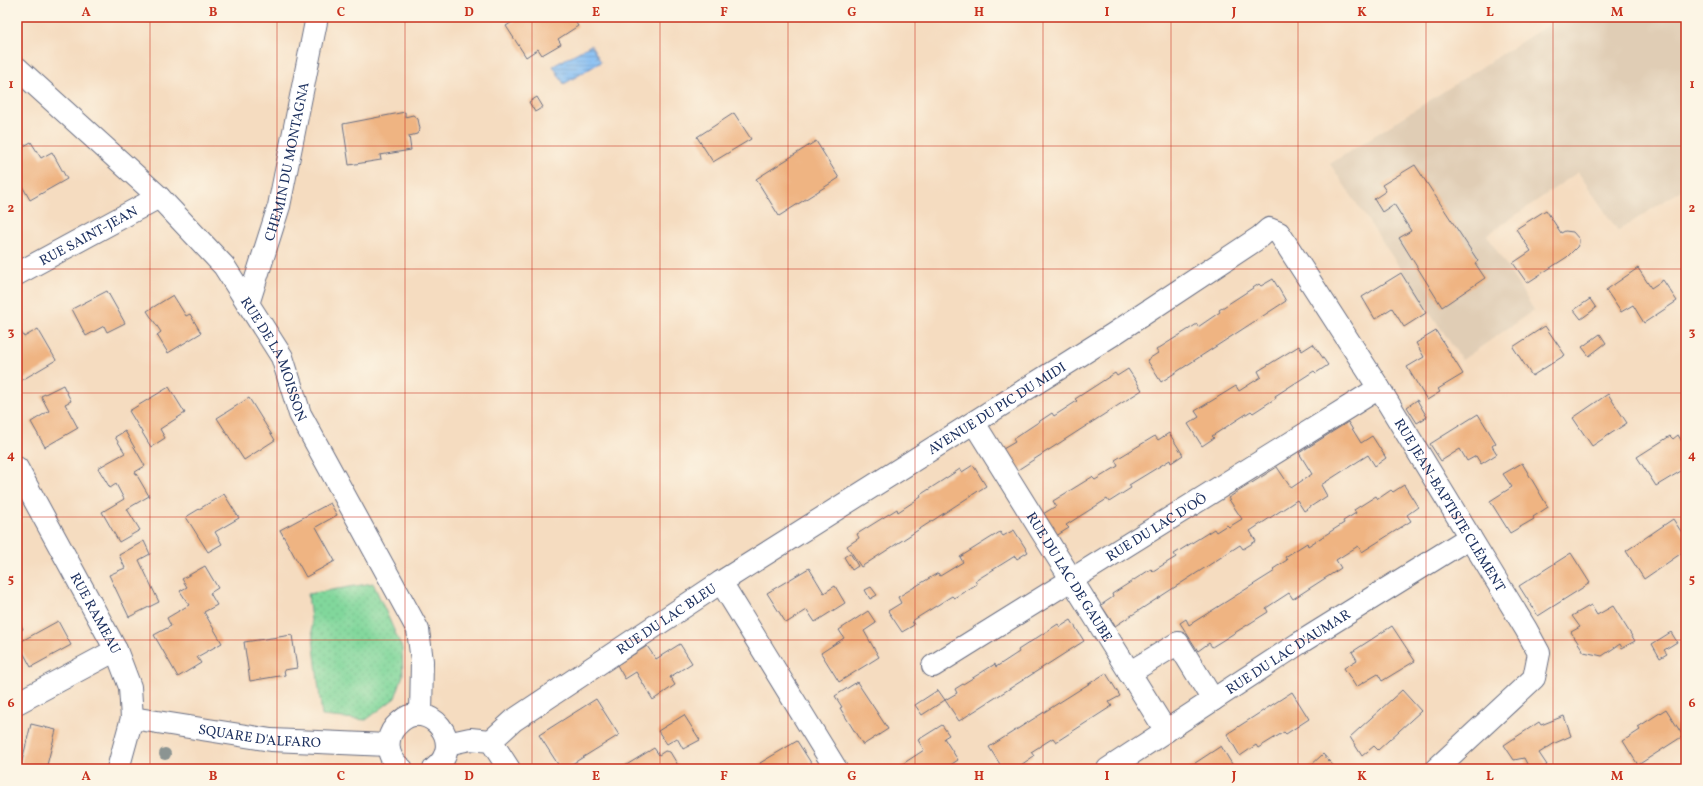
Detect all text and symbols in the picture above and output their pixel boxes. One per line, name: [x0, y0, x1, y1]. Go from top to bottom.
text: A: [81, 4, 91, 22]
text: B: [209, 4, 218, 22]
text: C: [337, 4, 345, 22]
text: D: [464, 4, 474, 22]
text: E: [592, 4, 600, 22]
text: F: [720, 4, 728, 22]
text: G: [847, 4, 857, 22]
text: H: [974, 4, 984, 22]
text: I: [1105, 4, 1110, 22]
text: J: [1231, 4, 1237, 22]
text: K: [1357, 4, 1367, 22]
text: L: [1486, 4, 1494, 22]
text: M: [1611, 4, 1624, 22]
text: 1: [8, 76, 14, 94]
text: 1: [1689, 76, 1695, 94]
street label: CHEMIN DU MONTAGNA: [261, 80, 315, 244]
text: 2: [8, 200, 15, 218]
text: 2: [1689, 200, 1696, 218]
street label: RUE SAINT-JEAN: [36, 202, 141, 271]
street label: RUE DE LA MOISSON: [235, 294, 310, 425]
text: 3: [8, 324, 15, 342]
text: 3: [1689, 324, 1696, 342]
street label: AVENUE DU PIC DU MIDI: [925, 358, 1070, 460]
street label: RUE JEAN-BAPTISTE CLÉMENT: [1389, 415, 1509, 596]
text: 4: [7, 447, 15, 465]
text: 4: [1688, 447, 1696, 465]
street label: RUE DU LAC D'OÔ: [1103, 490, 1211, 567]
street label: RUE DU LAC DE GAUBE: [1021, 509, 1116, 646]
street label: RUE RAMEAU: [65, 570, 124, 658]
text: 5: [8, 571, 14, 589]
text: 5: [1689, 571, 1695, 589]
street label: RUE DU LAC BLEU: [613, 580, 721, 660]
street label: RUE DU LAC D'AUMAR: [1223, 605, 1355, 700]
text: 6: [7, 695, 15, 713]
text: 6: [1688, 695, 1696, 713]
street label: SQUARE D'ALFARO: [197, 721, 321, 753]
text: A: [81, 768, 91, 786]
text: B: [209, 768, 218, 786]
text: C: [337, 768, 345, 786]
text: D: [464, 768, 474, 786]
text: E: [592, 768, 600, 786]
text: F: [720, 768, 728, 786]
text: G: [847, 768, 857, 786]
text: H: [974, 768, 984, 786]
text: I: [1105, 768, 1110, 786]
text: J: [1231, 768, 1237, 786]
text: K: [1357, 768, 1367, 786]
text: L: [1486, 768, 1494, 786]
text: M: [1611, 768, 1624, 786]

